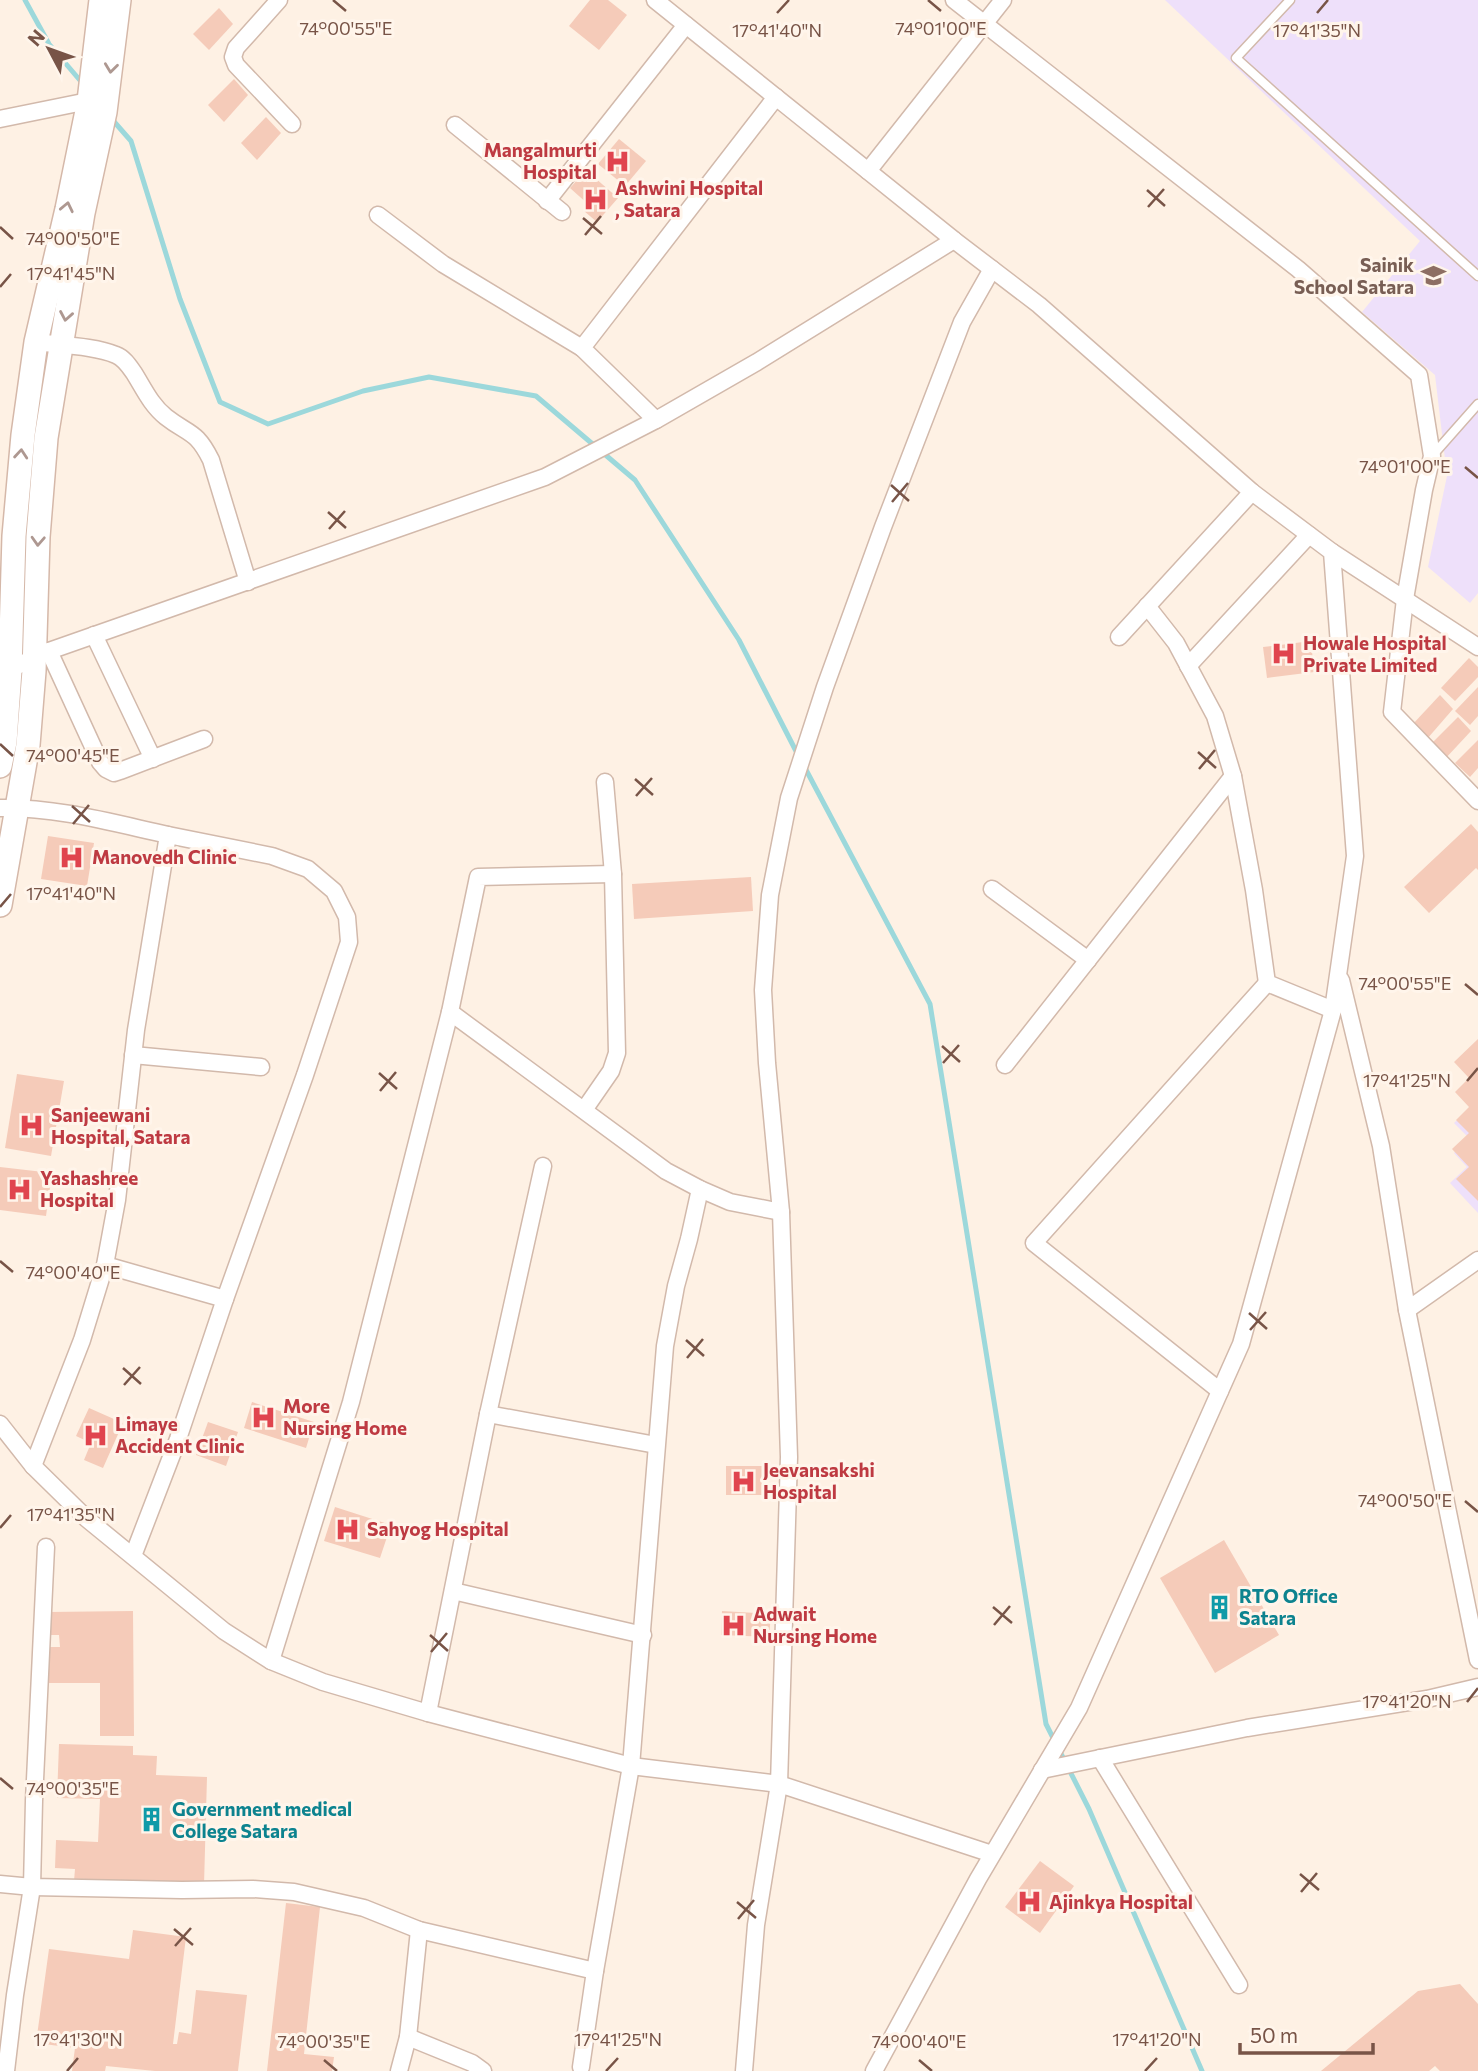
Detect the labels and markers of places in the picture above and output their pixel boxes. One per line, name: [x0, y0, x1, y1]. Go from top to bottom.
place label: Mangalmurti Hospital: [484, 138, 597, 183]
hospital icon: Mangalmurti Hospital: [603, 147, 631, 175]
place label: Ashwini Hospital , Satara: [615, 176, 763, 221]
hospital icon: Ashwini Hospital , Satara: [581, 185, 609, 213]
place label: Sainik School Satara: [1294, 253, 1414, 298]
school or university icon: Sainik School Satara: [1420, 262, 1448, 290]
place label: Howale Hospital Private Limited: [1303, 631, 1447, 676]
hospital icon: Howale Hospital Private Limited: [1269, 640, 1297, 668]
hospital icon: Manovedh Clinic: [58, 843, 86, 871]
place label: Manovedh Clinic: [92, 845, 237, 868]
place label: Sanjeewani Hospital, Satara: [51, 1103, 191, 1148]
hospital icon: Sanjeewani Hospital, Satara: [17, 1112, 45, 1140]
place label: Yashashree Hospital: [40, 1166, 138, 1211]
hospital icon: Yashashree Hospital: [6, 1175, 34, 1203]
place label: More Nursing Home: [283, 1394, 407, 1439]
hospital icon: More Nursing Home: [249, 1403, 277, 1431]
place label: Limaye Accident Clinic: [115, 1412, 245, 1457]
hospital icon: Limaye Accident Clinic: [81, 1421, 109, 1449]
place label: Jeevansakshi Hospital: [763, 1458, 875, 1503]
hospital icon: Jeevansakshi Hospital: [729, 1467, 757, 1495]
hospital icon: Sahyog Hospital: [333, 1515, 361, 1543]
place label: Sahyog Hospital: [367, 1517, 509, 1540]
place label: RTO Office Satara: [1239, 1584, 1338, 1629]
building icon: RTO Office Satara: [1205, 1593, 1233, 1621]
place label: Adwait Nursing Home: [753, 1602, 877, 1647]
hospital icon: Adwait Nursing Home: [719, 1611, 747, 1639]
place label: Government medical College Satara: [172, 1797, 352, 1842]
building icon: Government medical College Satara: [138, 1806, 166, 1834]
hospital icon: Ajinkya Hospital: [1015, 1888, 1043, 1916]
place label: Ajinkya Hospital: [1049, 1890, 1193, 1913]

